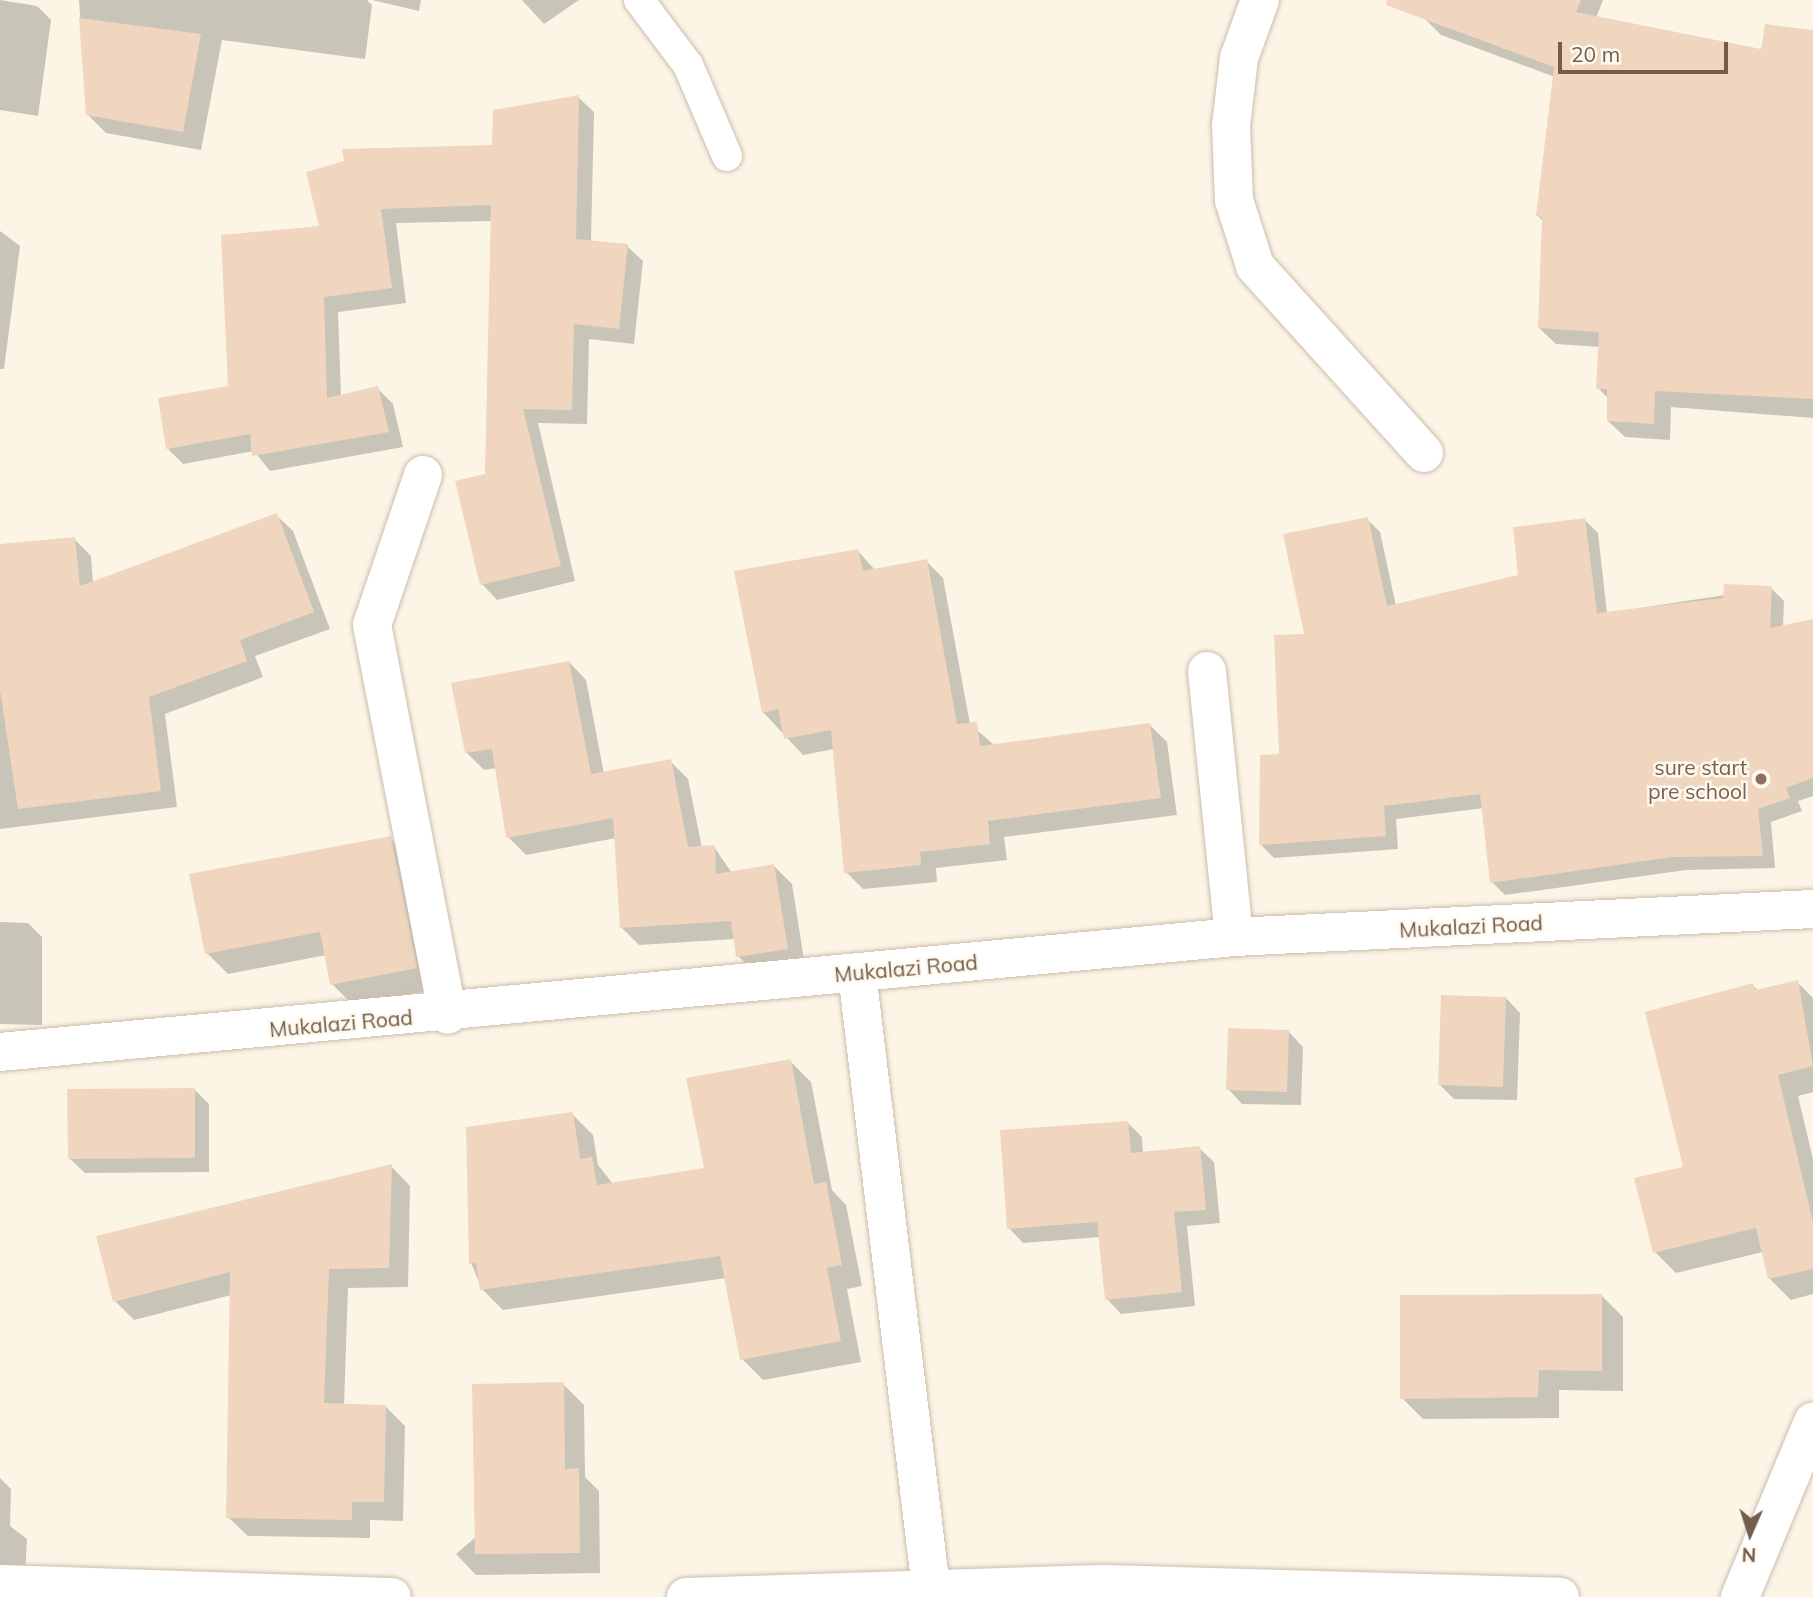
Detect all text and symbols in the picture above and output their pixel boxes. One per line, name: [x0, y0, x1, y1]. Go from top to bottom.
scale bar: [1561, 28, 1731, 72]
text: 20 m: [1571, 41, 1620, 67]
place label: sure start pre school: [1648, 754, 1747, 804]
marker: sure start pre school: [1753, 771, 1769, 787]
street label: Mukalazi Road: [1398, 910, 1544, 942]
street label: Mukalazi Road: [833, 949, 979, 987]
street label: Mukalazi Road: [268, 1004, 414, 1042]
north arrow: [1715, 1499, 1785, 1569]
text: N: [1741, 1543, 1757, 1567]

